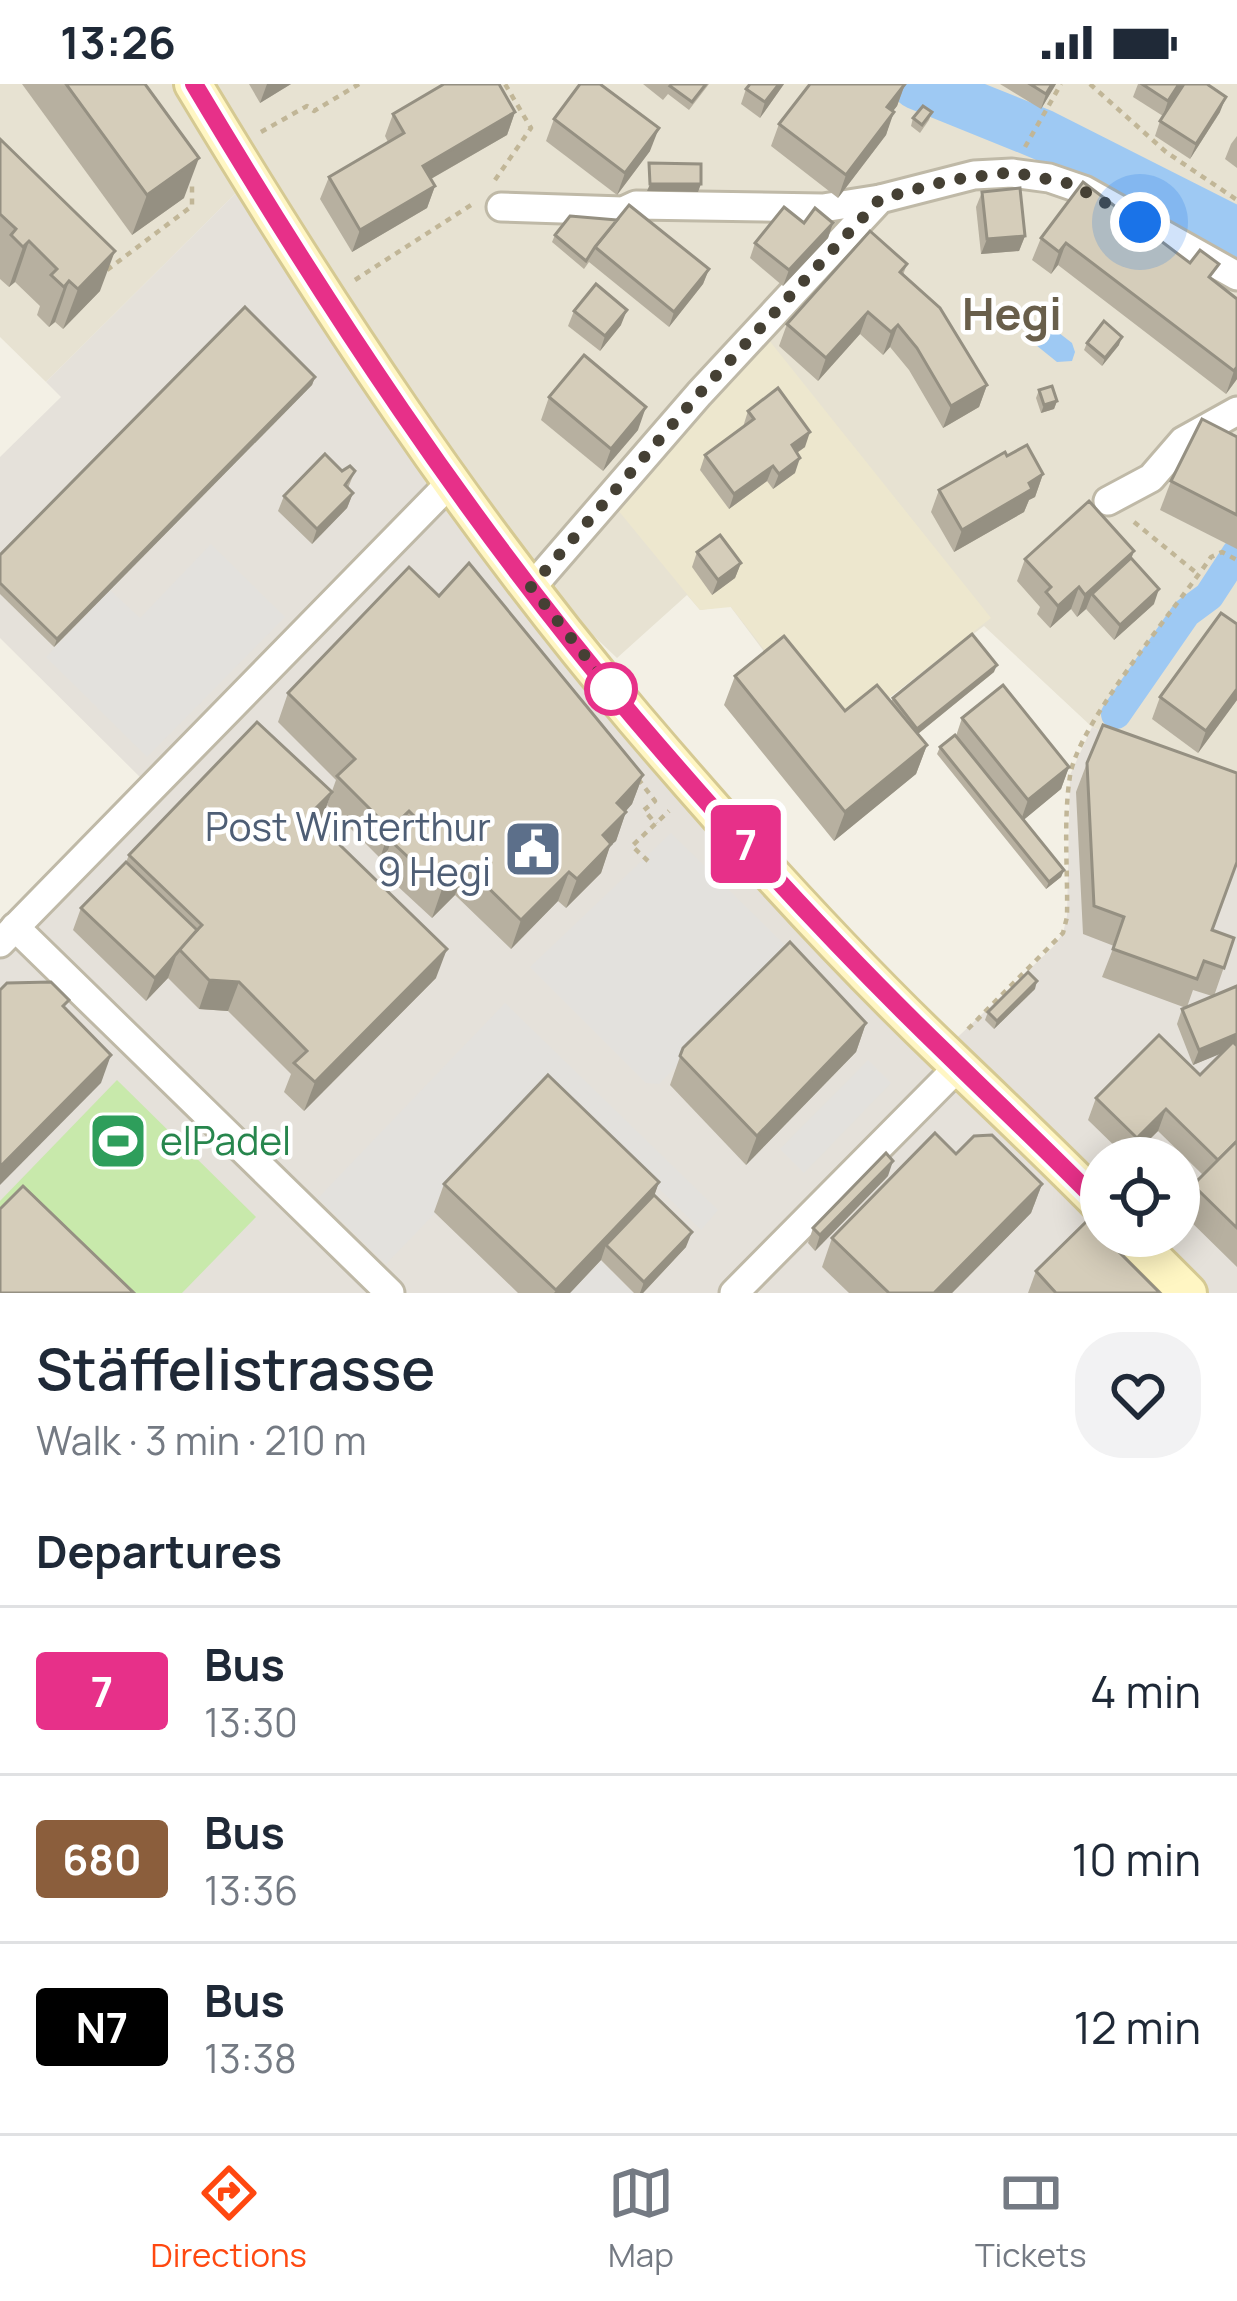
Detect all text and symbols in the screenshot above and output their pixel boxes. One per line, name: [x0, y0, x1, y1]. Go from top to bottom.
text: 13:26: [60, 11, 176, 73]
your location: [1110, 192, 1170, 252]
district label: Hegi: [962, 282, 1062, 344]
unlabelled marker: [586, 664, 636, 714]
place label: Post Winterthur 9 Hegi: [205, 799, 491, 898]
line badge: 7: [707, 805, 785, 883]
text: 7: [735, 815, 757, 873]
public building icon: Post Winterthur 9 Hegi: [502, 818, 564, 880]
sports icon: elPadel: [87, 1110, 149, 1172]
place label: elPadel: [160, 1113, 291, 1167]
map controls: [1080, 1137, 1200, 1257]
button: locate: [1080, 1137, 1200, 1257]
text: Stäffelistrasse: [36, 1329, 435, 1407]
button: heart: [1075, 1332, 1201, 1458]
text: Walk · 3 min · 210 m: [36, 1413, 367, 1467]
text: Departures: [36, 1520, 282, 1582]
text: Bus: [204, 1633, 285, 1695]
text: 4 min: [1090, 1660, 1201, 1722]
text: 7: [91, 1662, 113, 1720]
text: 13:30: [204, 1695, 298, 1749]
text: Bus: [204, 1801, 285, 1863]
text: 10 min: [1072, 1828, 1201, 1890]
text: 680: [62, 1830, 142, 1888]
text: 13:36: [204, 1863, 298, 1917]
text: Bus: [204, 1969, 285, 2031]
text: 12 min: [1073, 1996, 1201, 2058]
text: N7: [76, 1998, 128, 2056]
text: 13:38: [204, 2031, 297, 2085]
tab: Directions: [151, 2160, 307, 2277]
tab: Map: [608, 2160, 674, 2277]
tab: Tickets: [975, 2160, 1086, 2277]

